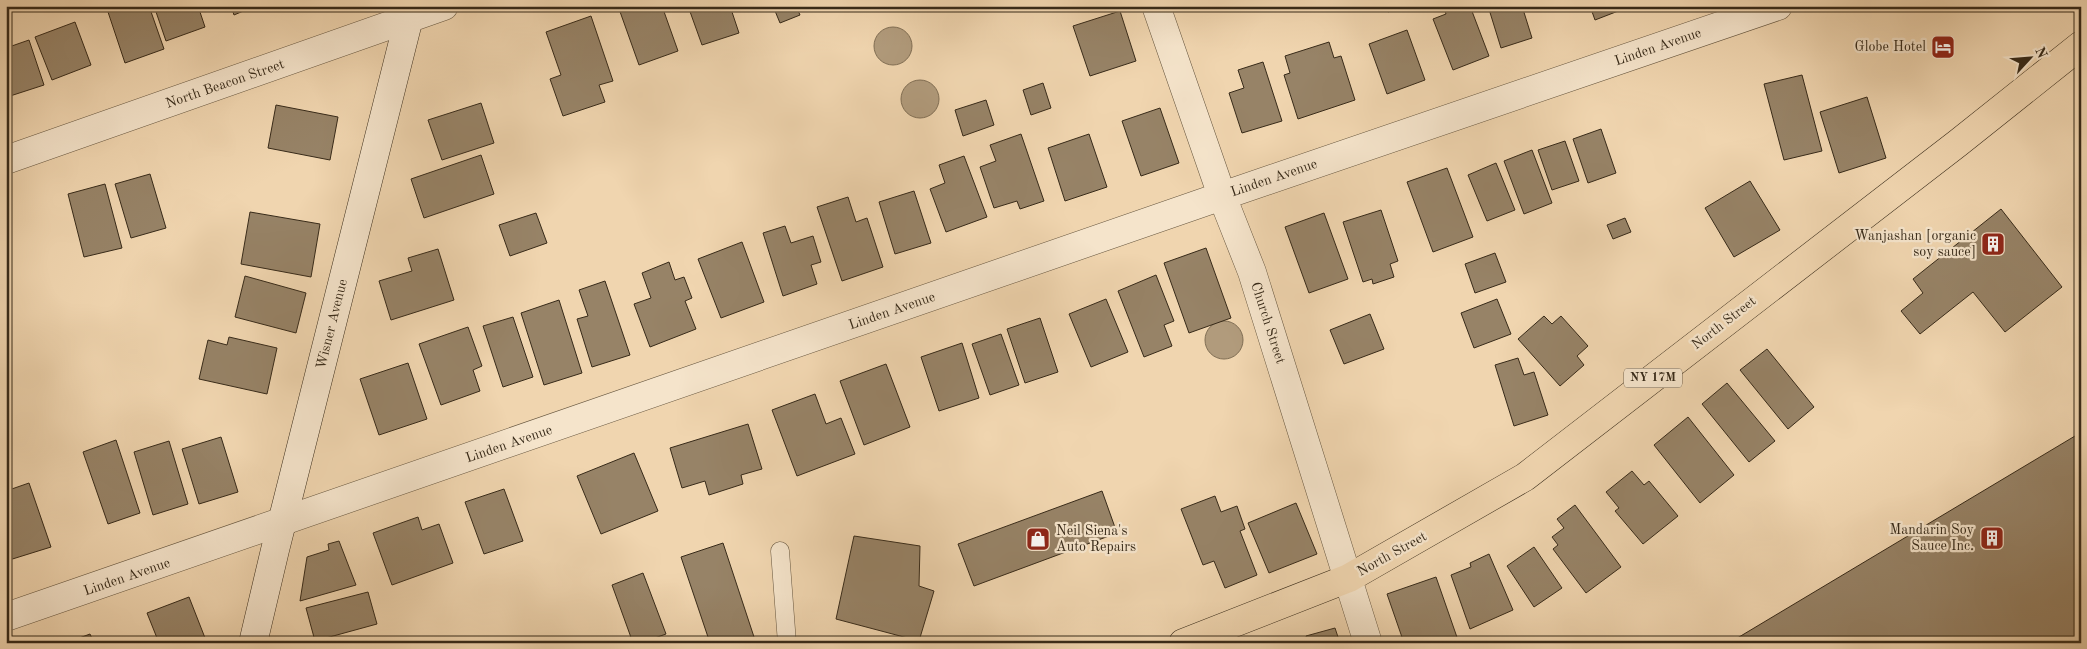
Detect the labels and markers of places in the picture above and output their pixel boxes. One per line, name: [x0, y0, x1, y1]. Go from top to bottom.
hotel icon: Globe Hotel: [1930, 34, 1956, 60]
place label: Globe Hotel: [1855, 40, 1926, 54]
place label: Wanjashan [organic soy sauce]: [1854, 229, 1976, 259]
building icon: Wanjashan [organic soy sauce]: [1980, 231, 2006, 257]
place label: Mandarin Soy Sauce Inc.: [1890, 523, 1975, 553]
place label: Neil Siena's Auto Repairs: [1056, 524, 1136, 554]
building icon: Mandarin Soy Sauce Inc.: [1979, 525, 2005, 551]
shop icon: Neil Siena's Auto Repairs: [1025, 526, 1051, 552]

